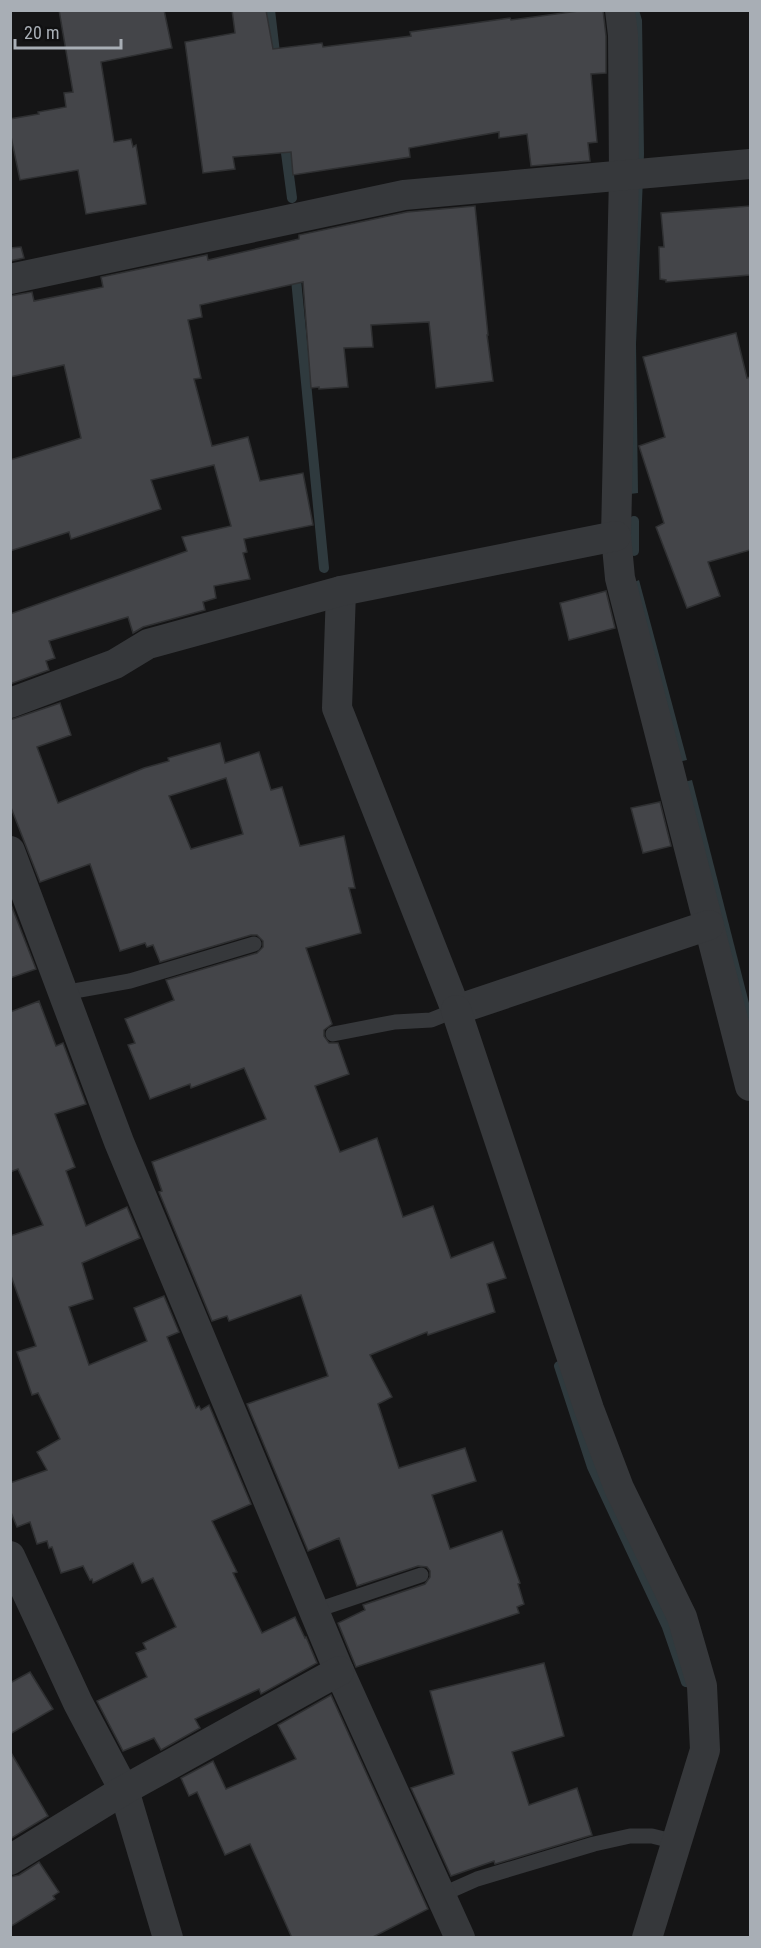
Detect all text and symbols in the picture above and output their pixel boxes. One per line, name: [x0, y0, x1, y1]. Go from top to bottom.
scale bar: [15, 12, 122, 50]
text: 20 m: [24, 22, 59, 43]

